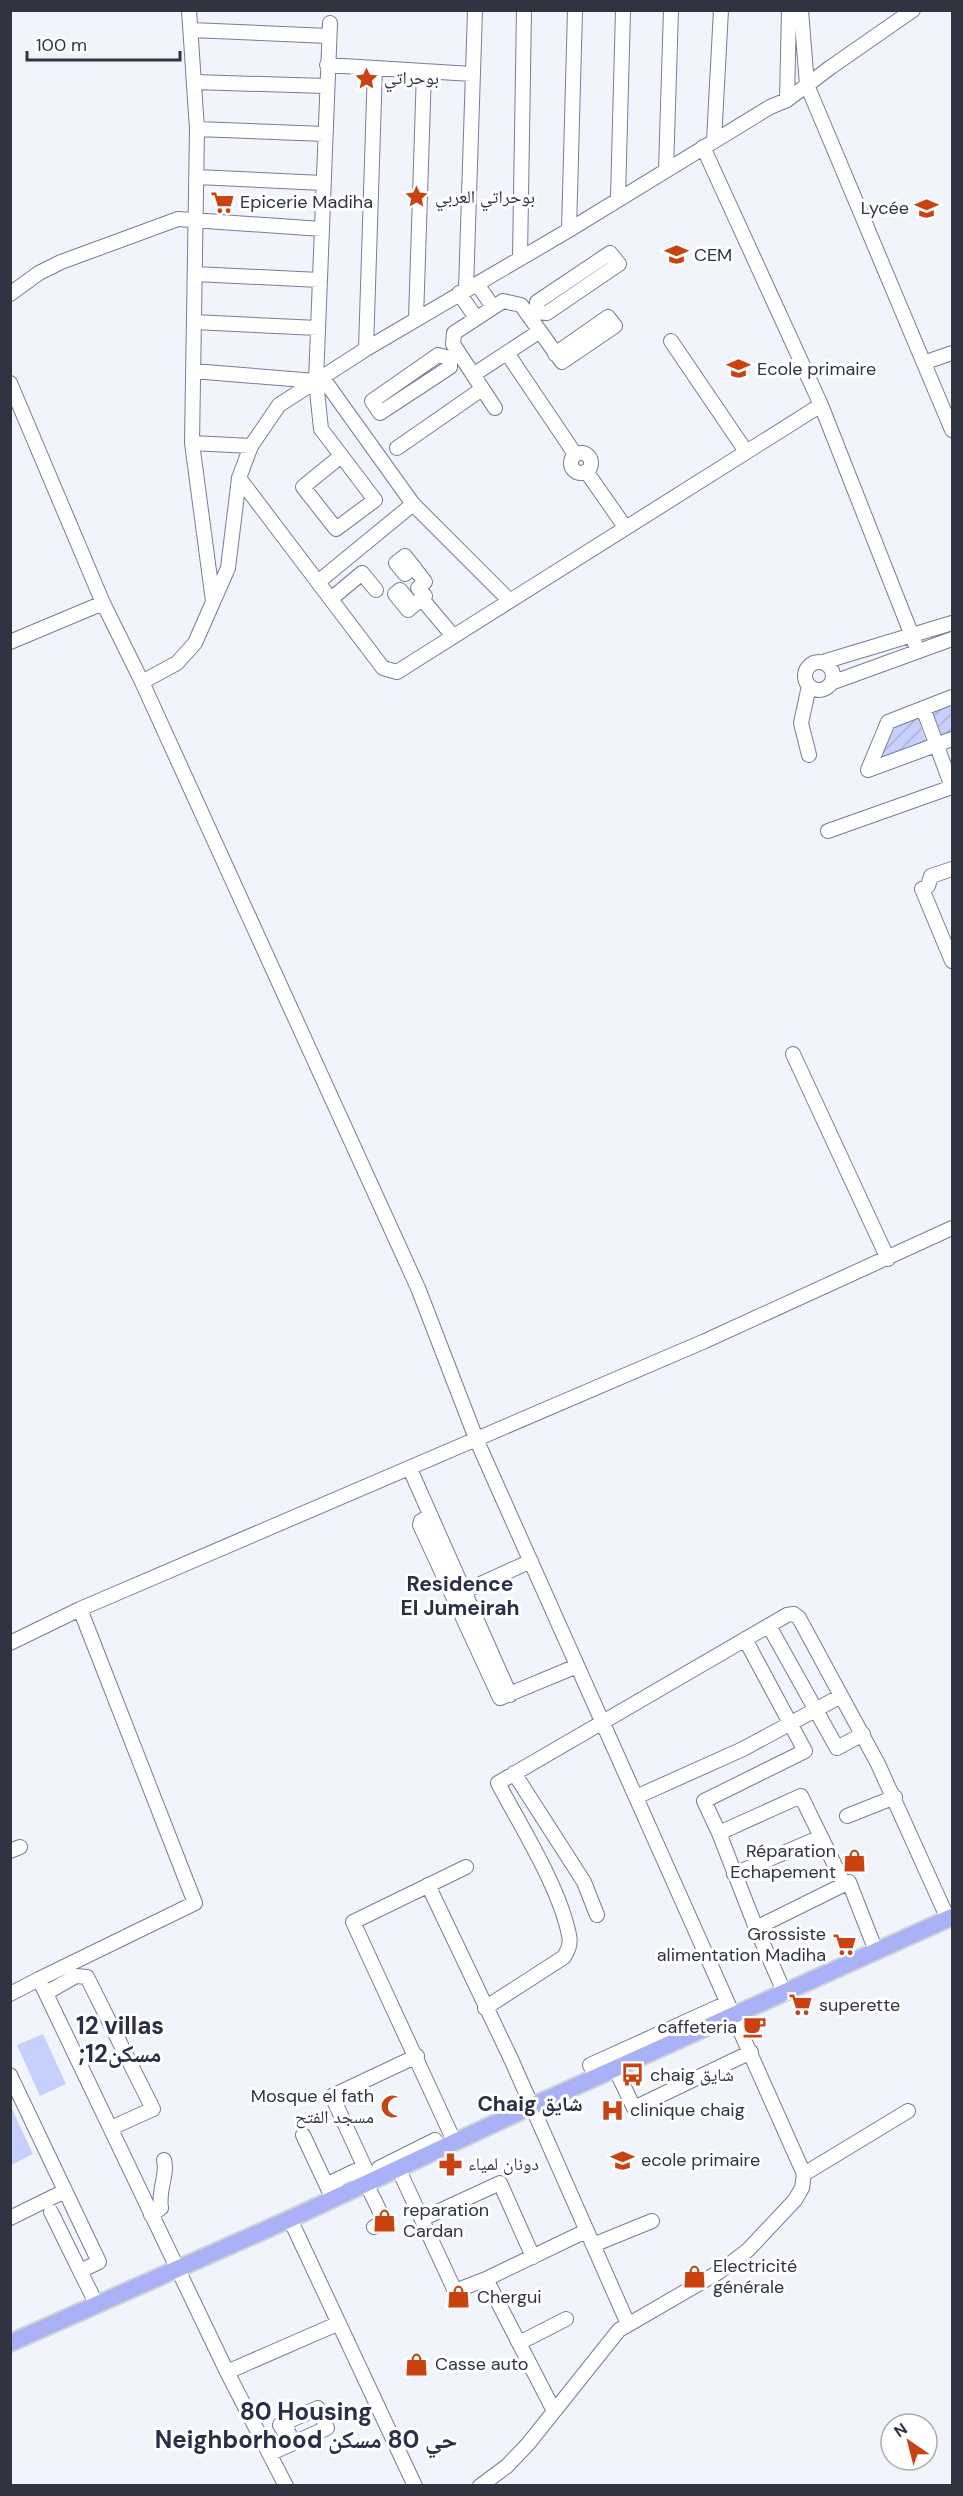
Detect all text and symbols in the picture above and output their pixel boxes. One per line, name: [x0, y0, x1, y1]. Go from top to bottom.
scale bar: [27, 24, 180, 62]
text: 100 m: [36, 33, 87, 57]
place icon: بوحراتي: [353, 65, 379, 91]
place label: بوحراتي: [384, 66, 439, 93]
place icon: بوحراتي العربي: [404, 184, 430, 210]
place label: بوحراتي العربي: [435, 185, 535, 212]
supermarket icon: Epicerie Madiha: [209, 189, 235, 215]
place label: Epicerie Madiha: [240, 190, 373, 214]
school or university icon: Lycée: [914, 195, 940, 221]
place label: Lycée: [861, 196, 909, 220]
school or university icon: CEM: [663, 242, 689, 268]
place label: CEM: [694, 243, 732, 267]
school or university icon: Ecole primaire: [726, 356, 752, 382]
place label: Ecole primaire: [757, 357, 876, 381]
district label: Residence El Jumeirah: [400, 1570, 520, 1622]
place label: Réparation Echapement: [730, 1839, 836, 1884]
shop icon: Réparation Echapement: [841, 1848, 867, 1874]
place label: Grossiste alimentation Madiha: [657, 1922, 826, 1967]
supermarket icon: Grossiste alimentation Madiha: [831, 1931, 857, 1957]
supermarket icon: superette: [788, 1992, 814, 2018]
place label: superette: [819, 1993, 900, 2017]
district label: 12 villas ;12مسكن: [76, 2010, 164, 2069]
cafe icon: caffeteria: [742, 2014, 768, 2040]
place label: caffeteria: [657, 2015, 737, 2039]
bus stop icon: chaig شايق: [619, 2062, 645, 2088]
place label: chaig شايق: [650, 2063, 734, 2087]
place label: Mosque el fath مسجد الفتح: [251, 2084, 374, 2129]
district label: Chaig شايق: [477, 2090, 583, 2118]
mosque icon: Mosque el fath مسجد الفتح: [379, 2093, 405, 2119]
hospital icon: clinique chaig: [599, 2097, 625, 2123]
place label: clinique chaig: [630, 2098, 745, 2122]
school or university icon: ecole primaire: [610, 2147, 636, 2173]
place label: ecole primaire: [641, 2148, 760, 2172]
pharmacy icon: دونان لمياء: [437, 2151, 463, 2177]
place label: دونان لمياء: [468, 2152, 539, 2176]
place label: reparation Cardan: [403, 2198, 489, 2243]
shop icon: reparation Cardan: [372, 2207, 398, 2233]
place label: Electricité générale: [713, 2254, 797, 2299]
shop icon: Electricité générale: [682, 2263, 708, 2289]
shop icon: Chergui: [446, 2284, 472, 2310]
place label: Chergui: [477, 2285, 542, 2309]
shop icon: Casse auto: [404, 2351, 430, 2377]
place label: Casse auto: [435, 2352, 528, 2376]
district label: 80 Housing Neighborhood حي 80 مسكن: [155, 2396, 457, 2458]
north arrow: [879, 2412, 939, 2472]
text: N: [890, 2418, 911, 2442]

